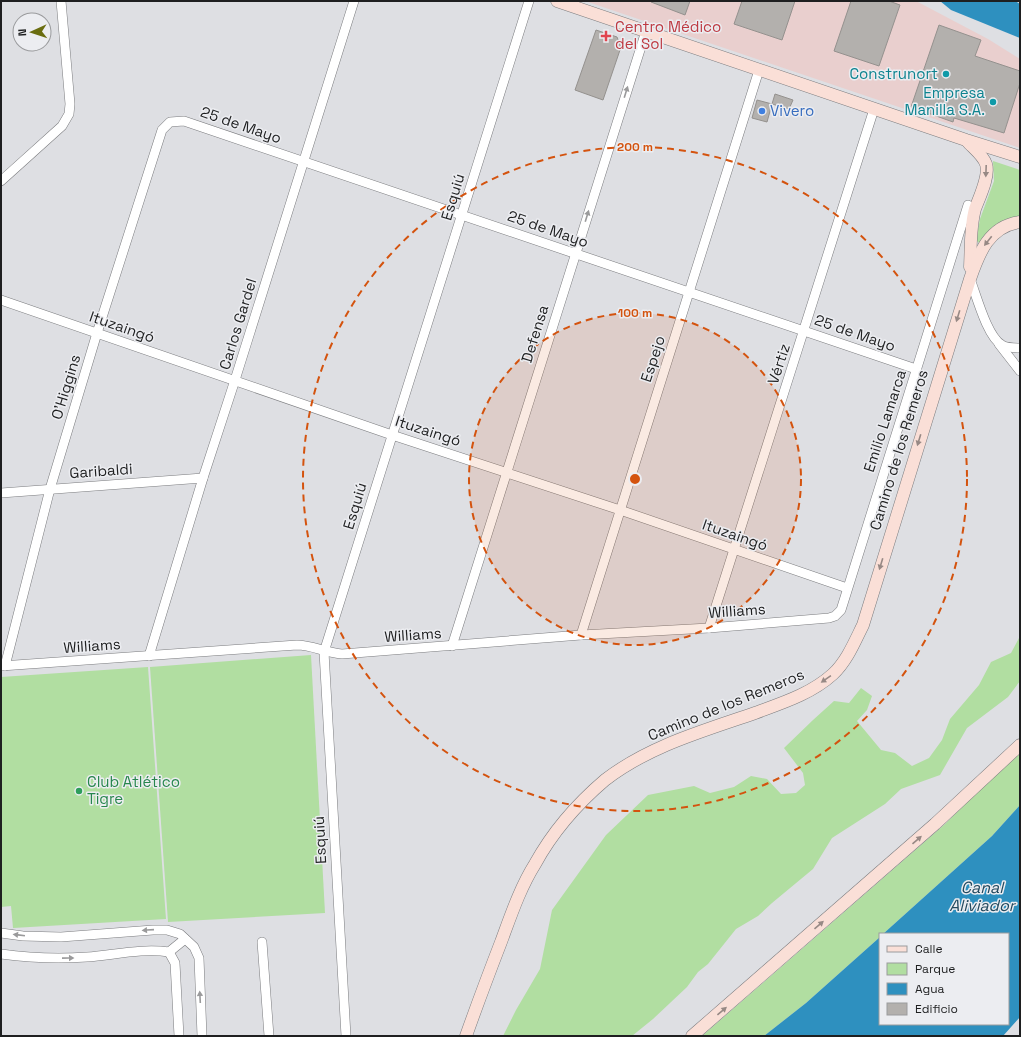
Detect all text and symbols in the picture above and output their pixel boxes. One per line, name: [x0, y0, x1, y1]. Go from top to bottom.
north arrow: [12, 12, 52, 52]
place label: Centro Médico del Sol: [615, 17, 721, 53]
text: N: [15, 28, 29, 37]
marker: Centro Médico del Sol: [600, 30, 612, 42]
place label: Construnort: [849, 64, 938, 83]
marker: Construnort: [941, 69, 951, 79]
place label: Empresa Manilla S.A.: [904, 83, 985, 119]
one-way arrow: [624, 86, 630, 98]
marker: Empresa Manilla S.A.: [988, 97, 998, 107]
place label: Vivero: [770, 101, 814, 120]
street label: 25 de Mayo: [198, 102, 284, 147]
marker: Vivero: [757, 106, 767, 116]
text: 200 m: [617, 139, 653, 155]
one-way arrow: [982, 165, 989, 177]
street label: Esquiú: [436, 171, 469, 223]
street label: 25 de Mayo: [505, 206, 591, 251]
one-way arrow: [584, 210, 590, 222]
one-way arrow: [983, 236, 992, 247]
street label: Carlos Gardel: [215, 276, 260, 372]
street label: Defensa: [517, 302, 552, 365]
text: 100 m: [618, 305, 652, 321]
street label: Ituzaingó: [87, 306, 157, 347]
street label: 25 de Mayo: [812, 310, 898, 355]
one-way arrow: [955, 310, 961, 322]
street label: Espejo: [636, 333, 669, 385]
street label: Vértiz: [763, 341, 794, 387]
street label: O'Higgins: [47, 352, 84, 422]
street label: Emilio Lamarca: [859, 367, 910, 475]
street label: Camino de los Remeros: [865, 367, 932, 532]
street label: Ituzaingó: [393, 411, 463, 450]
one-way arrow: [916, 434, 922, 446]
street label: Garibaldi: [69, 459, 133, 482]
centre of rings: [628, 472, 642, 486]
street label: Esquiú: [338, 480, 371, 532]
street label: Ituzaingó: [700, 514, 770, 555]
one-way arrow: [878, 558, 884, 570]
street label: Williams: [708, 599, 766, 622]
street label: Williams: [384, 623, 442, 646]
street label: Williams: [63, 634, 121, 657]
street label: Camino de los Remeros: [645, 664, 807, 745]
one-way arrow: [821, 675, 831, 683]
place label: Club Atlético Tigre: [87, 772, 180, 808]
marker: Club Atlético Tigre: [74, 786, 84, 796]
street label: Esquiú: [309, 816, 330, 865]
one-way arrow: [912, 835, 923, 844]
water label: Canal Aliviador: [949, 877, 1017, 916]
one-way arrow: [814, 921, 825, 930]
one-way arrow: [142, 927, 155, 934]
one-way arrow: [13, 932, 25, 938]
legend: [879, 933, 1009, 1025]
text: Calle: [915, 941, 943, 957]
one-way arrow: [62, 955, 75, 961]
text: Parque: [915, 961, 955, 977]
text: Agua: [915, 981, 945, 997]
one-way arrow: [197, 991, 204, 1003]
text: Edificio: [915, 1001, 958, 1017]
one-way arrow: [716, 1006, 727, 1015]

